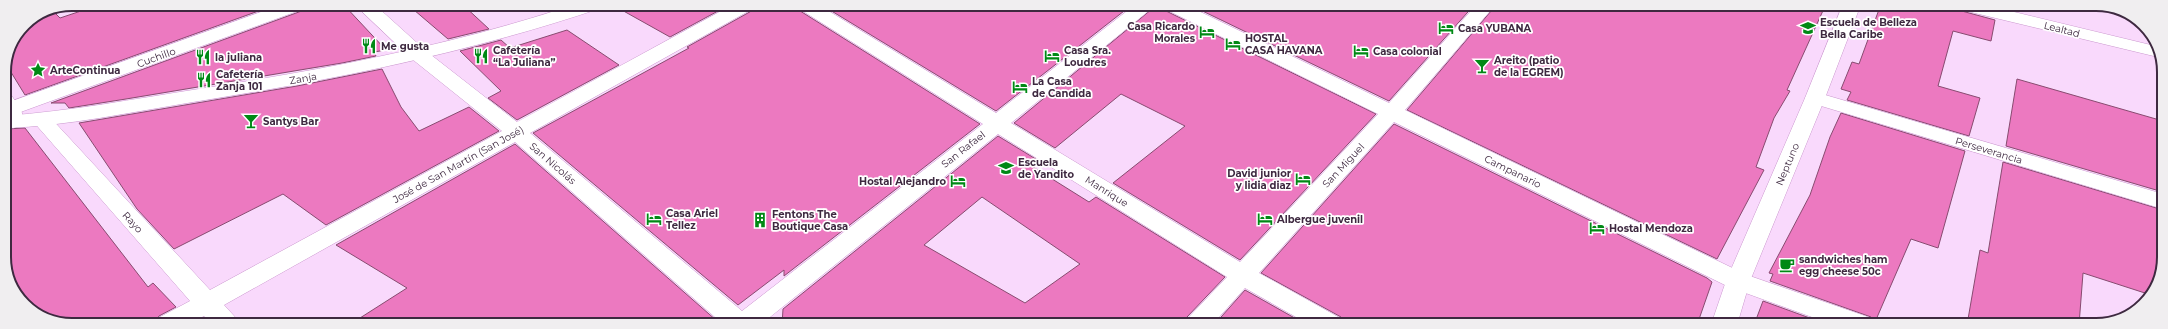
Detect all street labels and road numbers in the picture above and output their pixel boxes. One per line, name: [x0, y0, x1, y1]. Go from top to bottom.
street label: Lealtad: [2042, 19, 2081, 40]
street label: Cuchillo: [135, 44, 177, 70]
street label: Zanja: [288, 70, 318, 87]
street label: José de San Martín (San José): [390, 123, 526, 206]
street label: San Rafael: [939, 128, 988, 171]
street label: Perseverancia: [1954, 134, 2024, 167]
street label: San Nicolás: [527, 140, 579, 187]
street label: San Miguel: [1320, 140, 1367, 190]
street label: Neptuno: [1773, 141, 1802, 187]
street label: Campanario: [1482, 152, 1543, 191]
street label: Manrique: [1083, 173, 1131, 210]
street label: Rayo: [120, 209, 146, 236]

